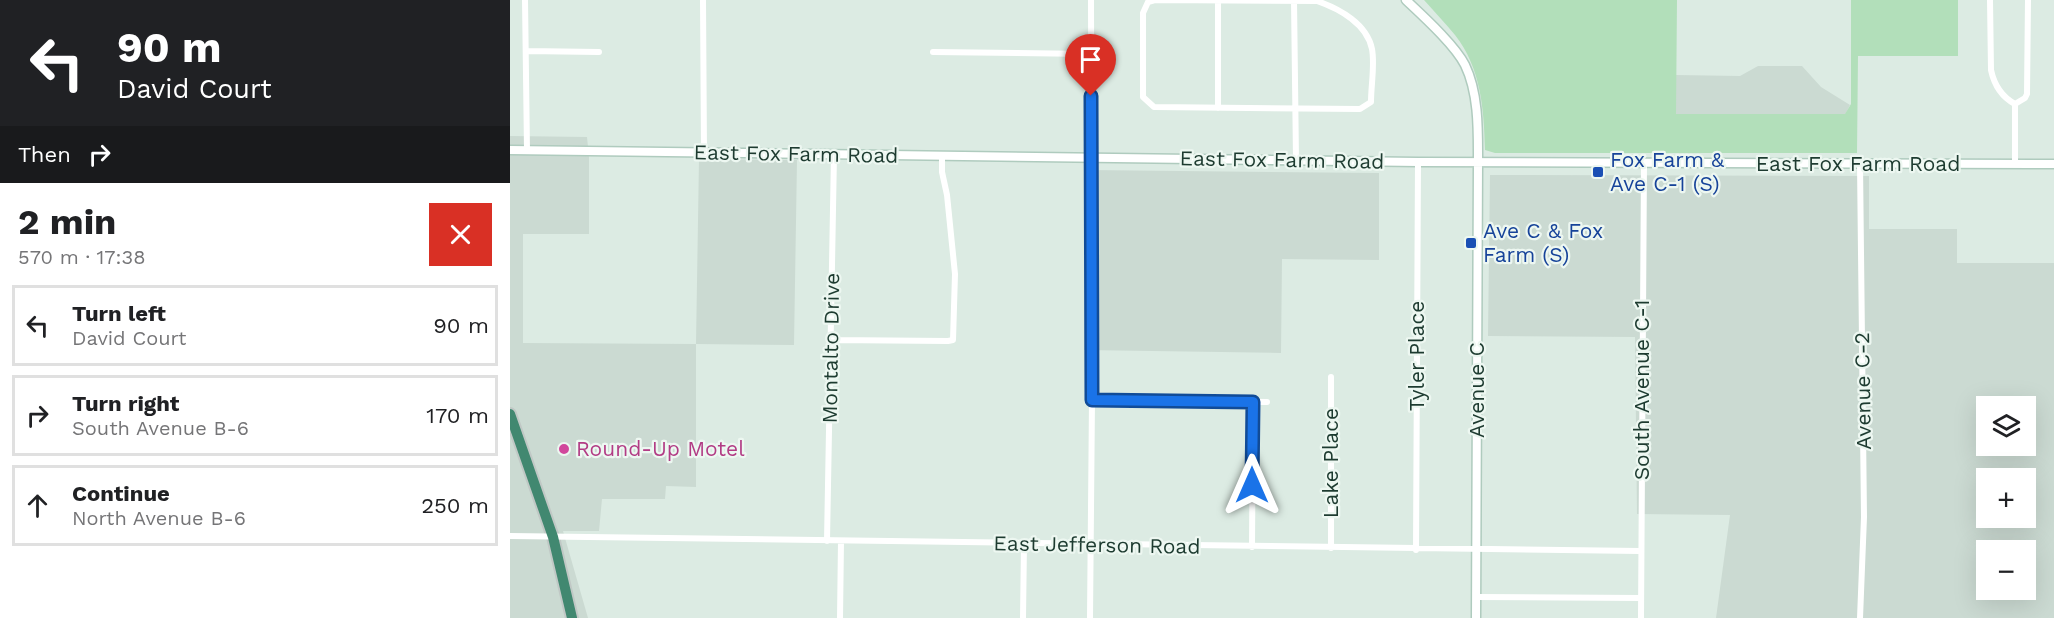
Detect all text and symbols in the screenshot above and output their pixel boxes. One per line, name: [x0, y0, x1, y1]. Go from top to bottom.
text: 90 m: [117, 23, 221, 72]
icon: left: [18, 24, 96, 102]
pin: [1065, 34, 1116, 96]
icon: arrive: [1074, 43, 1107, 76]
text: David Court: [117, 73, 272, 105]
icon: right: [83, 138, 116, 171]
street label: East Fox Farm Road: [693, 139, 899, 168]
text: Then: [18, 142, 71, 167]
street label: East Fox Farm Road: [1179, 145, 1385, 174]
place label: Fox Farm & Ave C-1 (S): [1610, 147, 1725, 196]
street label: East Fox Farm Road: [1756, 151, 1960, 176]
marker: Fox Farm & Ave C-1 (S): [1591, 165, 1605, 179]
text: 2 min: [18, 201, 116, 243]
button: close: [429, 203, 492, 266]
place label: Ave C & Fox Farm (S): [1483, 218, 1603, 267]
marker: Ave C & Fox Farm (S): [1464, 236, 1478, 250]
text: 570 m · 17:38: [18, 245, 145, 269]
street label: Montalto Drive: [817, 272, 844, 424]
street label: South Avenue C-1: [1629, 300, 1654, 480]
text: Turn left: [72, 301, 166, 326]
street label: Tyler Place: [1404, 301, 1429, 411]
icon: left: [21, 309, 54, 342]
text: 90 m: [433, 313, 489, 338]
text: David Court: [72, 326, 186, 350]
street label: Avenue C-2: [1849, 332, 1876, 450]
street label: Avenue C: [1464, 342, 1489, 438]
text: Turn right: [72, 391, 179, 416]
map controls: [1976, 396, 2036, 600]
button: layers: [1976, 396, 2036, 456]
icon: right: [21, 399, 54, 432]
text: 170 m: [426, 403, 489, 428]
street label: Lake Place: [1318, 408, 1343, 518]
text: South Avenue B-6: [72, 416, 249, 440]
place label: Round-Up Motel: [576, 436, 745, 461]
marker: Round-Up Motel: [557, 442, 571, 456]
position arrow: [1220, 453, 1284, 517]
button: +: [1976, 468, 2036, 528]
text: Continue: [72, 481, 170, 506]
icon: ahead: [21, 489, 54, 522]
text: 250 m: [421, 493, 489, 518]
text: North Avenue B-6: [72, 506, 246, 530]
street label: East Jefferson Road: [993, 530, 1201, 559]
button: −: [1976, 540, 2036, 600]

